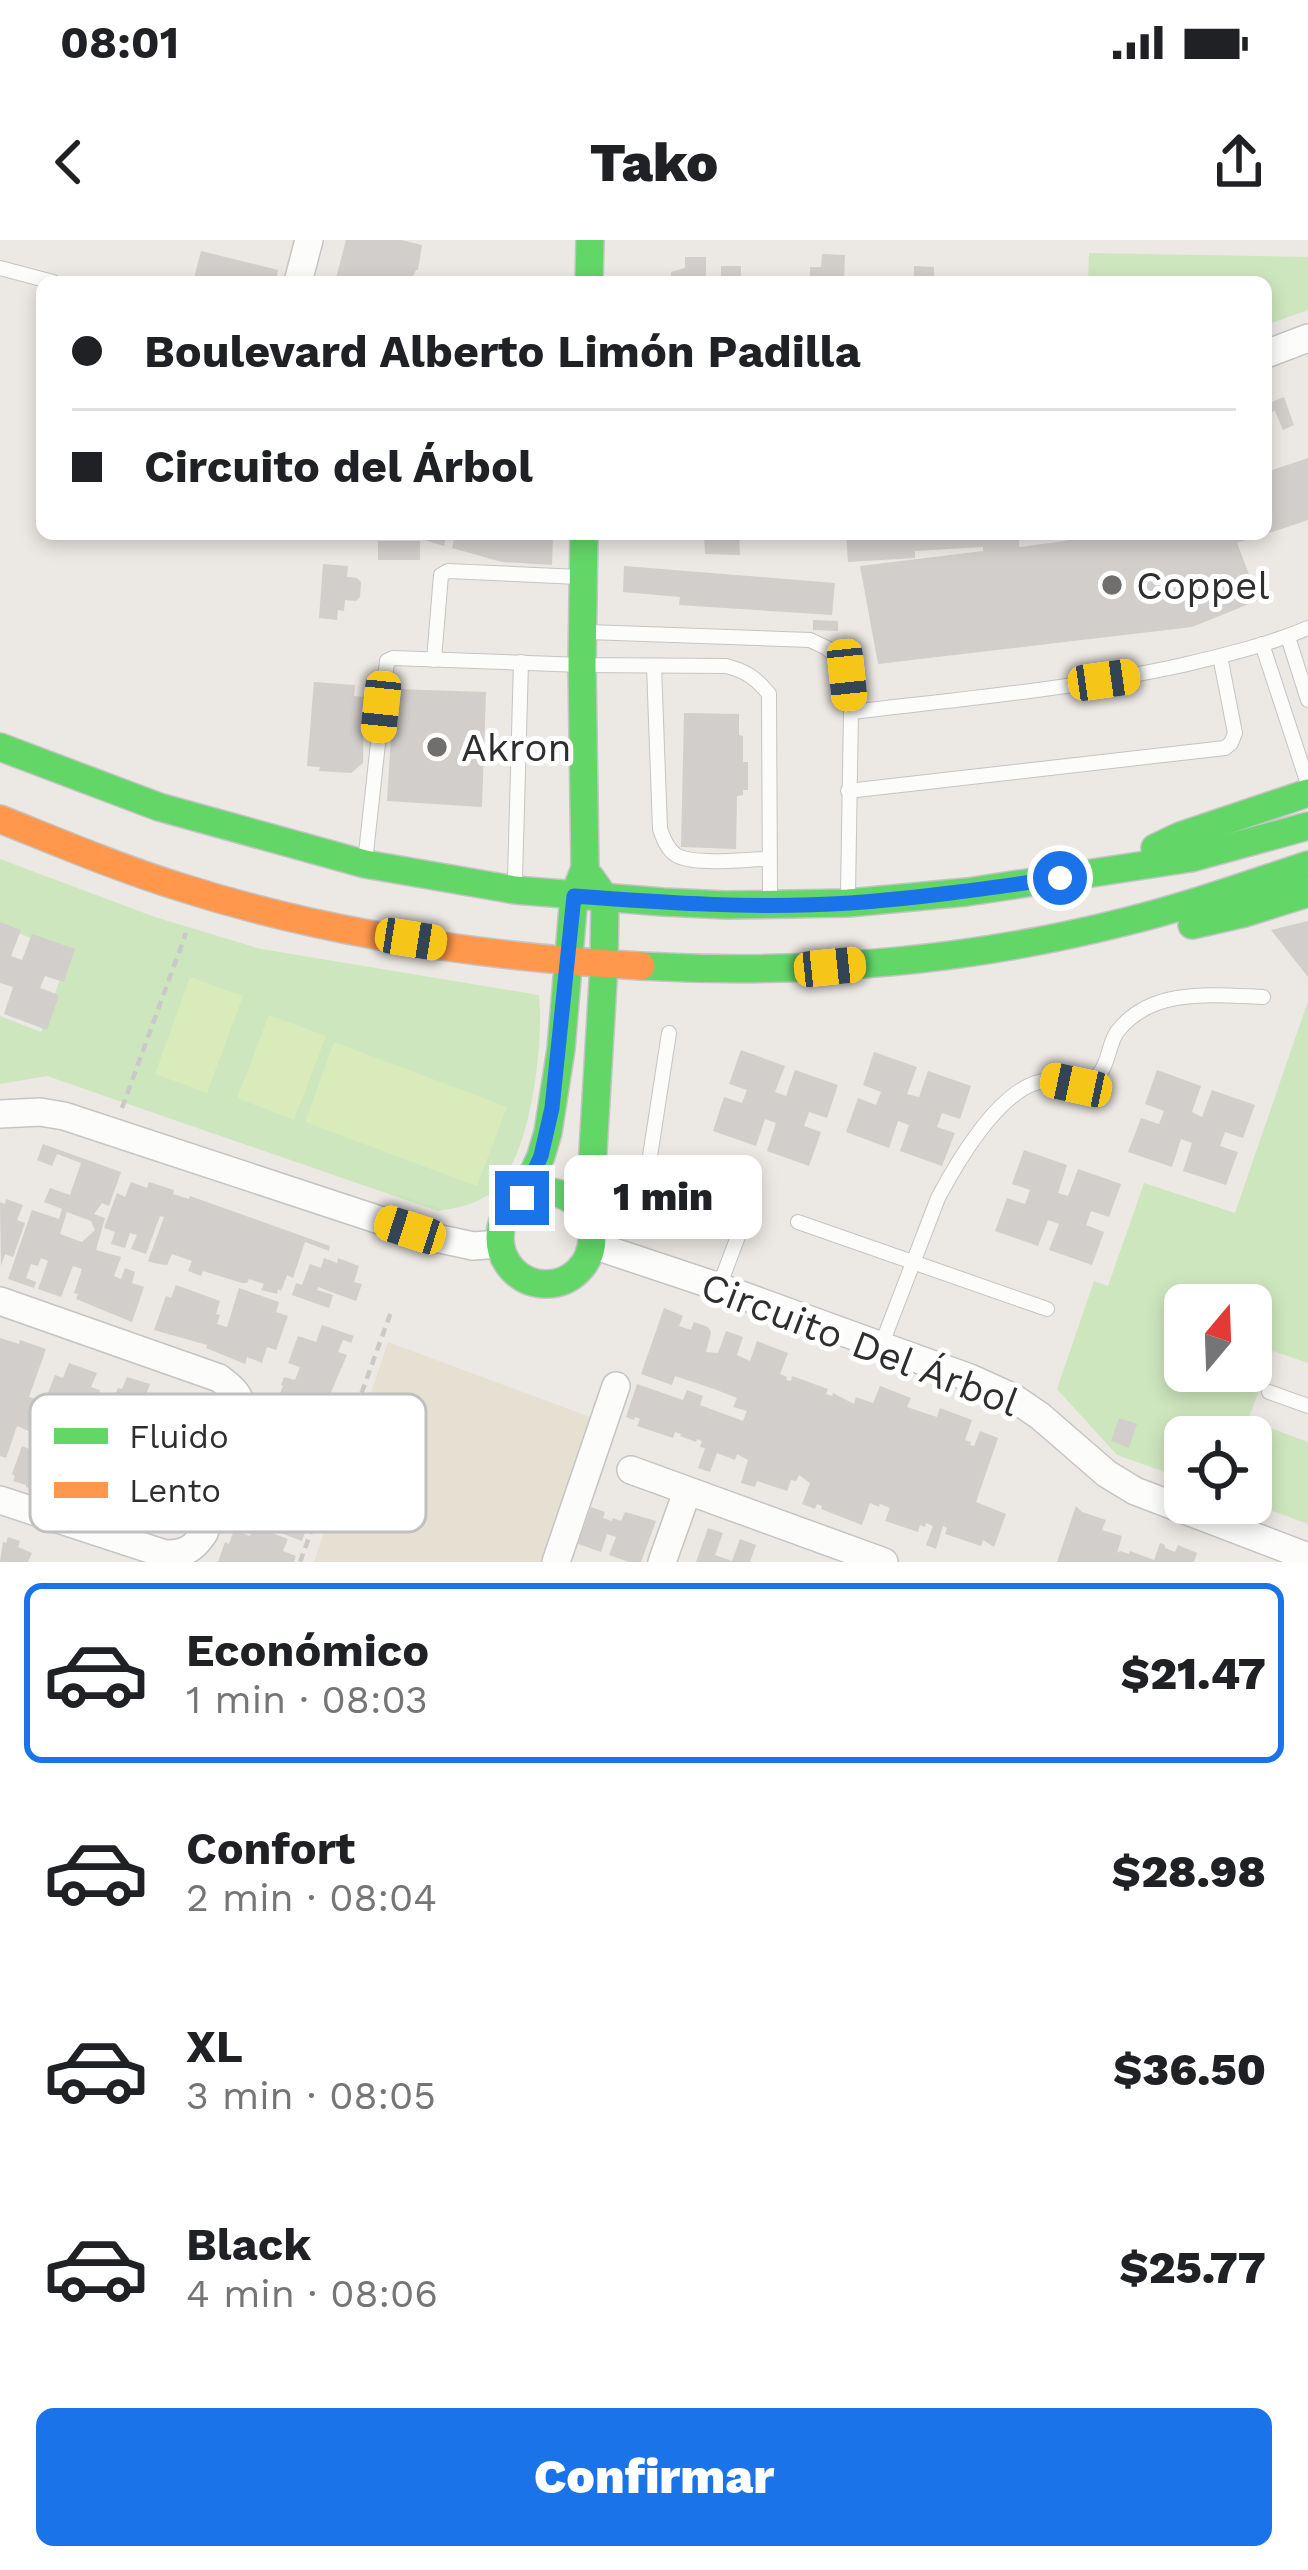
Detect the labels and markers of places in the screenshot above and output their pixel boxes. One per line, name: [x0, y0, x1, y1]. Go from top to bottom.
place label: Coppel: [1136, 563, 1270, 608]
marker: Coppel: [1099, 572, 1125, 598]
place label: Akron: [461, 725, 572, 770]
marker: Akron: [424, 734, 450, 760]

